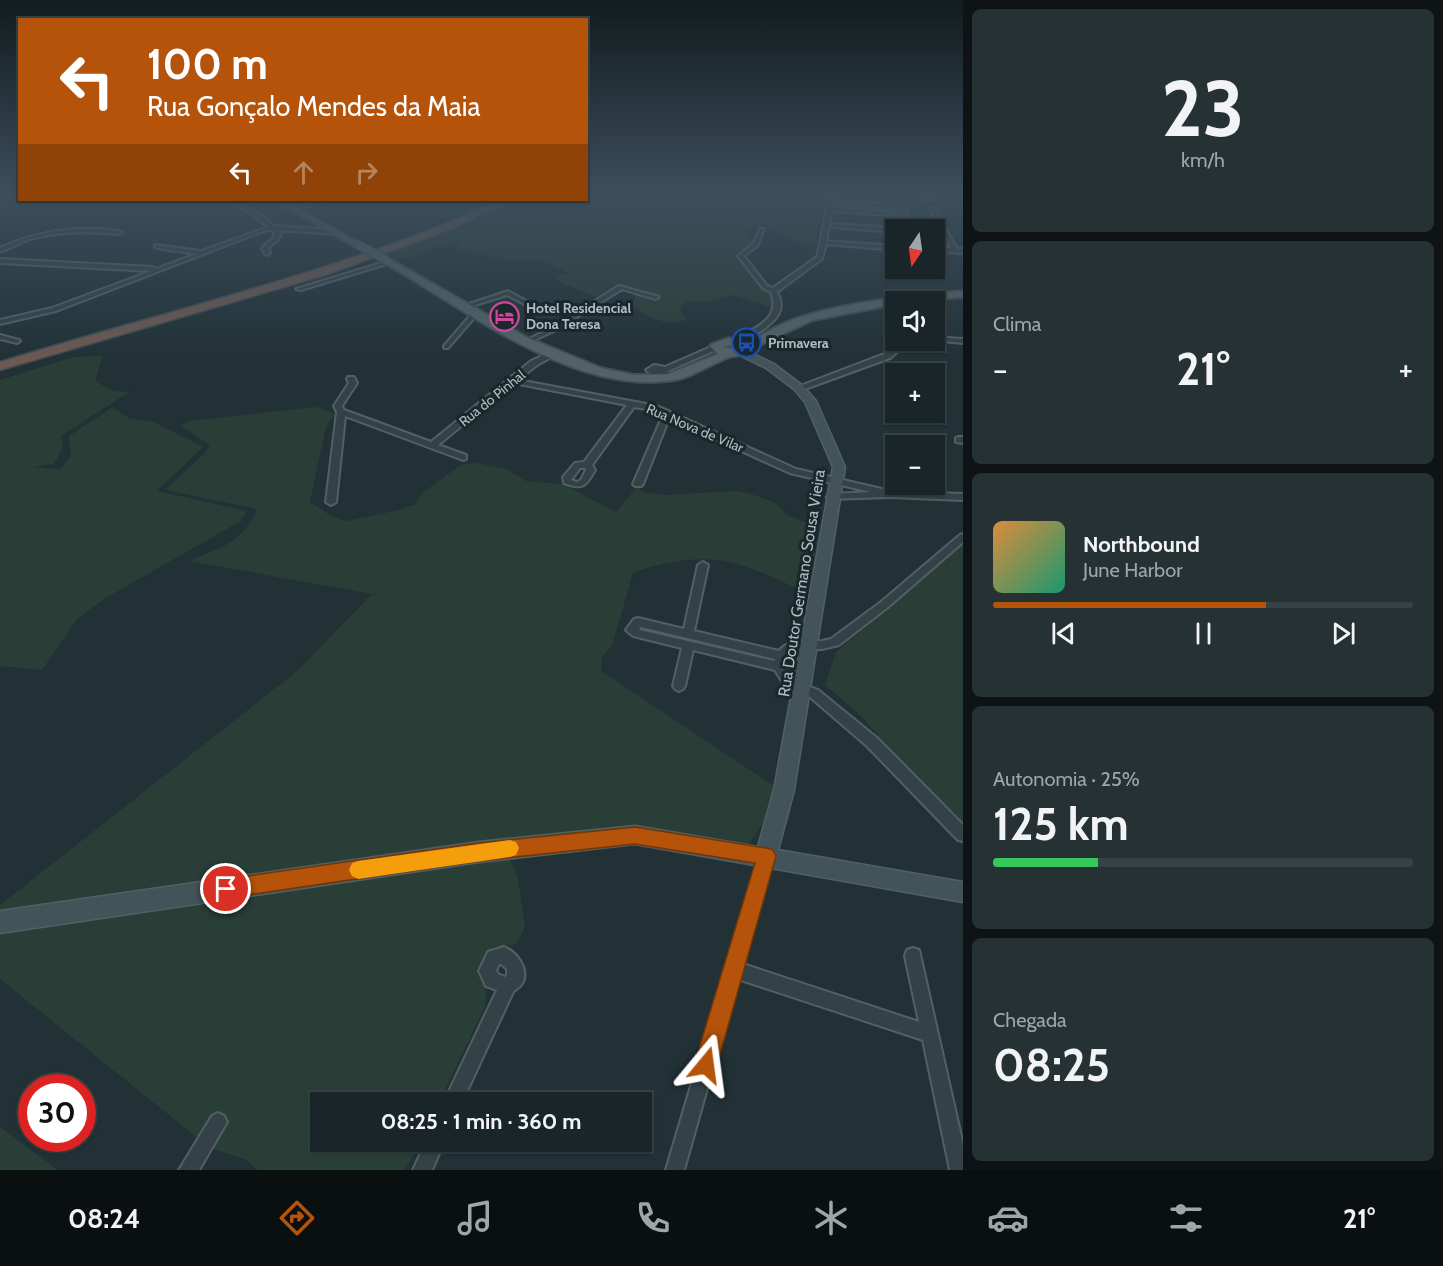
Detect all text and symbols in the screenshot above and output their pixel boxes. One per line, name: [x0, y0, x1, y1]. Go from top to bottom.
text: 100 m: [147, 38, 268, 90]
icon: left: [48, 42, 126, 120]
text: 23: [1161, 61, 1245, 156]
text: Rua Gonçalo Mendes da Maia: [147, 90, 480, 123]
text: km/h: [1181, 148, 1225, 172]
icon: left: [224, 156, 257, 189]
icon: ahead: [287, 156, 320, 189]
icon: right: [350, 156, 383, 189]
north arrow: [885, 219, 945, 279]
map controls: [885, 219, 945, 495]
button: sound: [885, 291, 945, 351]
place label: Hotel Residencial Dona Teresa: [526, 299, 631, 333]
hotel icon: Hotel Residencial Dona Teresa: [489, 300, 521, 332]
text: Clima: [993, 312, 1041, 336]
bus stop icon: Primavera: [731, 327, 763, 359]
place label: Primavera: [768, 334, 829, 352]
text: 21°: [1176, 342, 1230, 396]
text: −: [993, 349, 1008, 389]
text: +: [1398, 349, 1413, 389]
button: +: [885, 363, 945, 423]
street label: Rua do Pinhal: [455, 365, 529, 430]
street label: Rua Nova de Vilar: [644, 399, 747, 457]
button: −: [885, 435, 945, 495]
street label: Rua Doutor Germano Sousa Vieira: [774, 468, 829, 698]
text: Northbound: [1083, 531, 1200, 558]
text: June Harbor: [1083, 558, 1183, 582]
icon: previous: [1047, 617, 1080, 650]
icon: pause: [1187, 617, 1220, 650]
icon: next: [1327, 617, 1360, 650]
text: Autonomia · 25%: [993, 767, 1140, 791]
text: 125 km: [993, 797, 1129, 851]
pin: [200, 863, 251, 914]
icon: arrive: [209, 872, 242, 905]
text: Chegada: [993, 1008, 1067, 1032]
position arrow: [674, 1033, 738, 1097]
text: 08:25: [993, 1038, 1110, 1092]
speed limit sign: 30: [18, 1074, 96, 1152]
text: 08:25 · 1 min · 360 m: [381, 1108, 581, 1135]
icon: directions: [276, 1197, 318, 1239]
icon: music: [454, 1197, 496, 1239]
icon: phone: [632, 1197, 674, 1239]
icon: climate: [810, 1197, 852, 1239]
icon: car: [987, 1197, 1029, 1239]
icon: filters: [1165, 1197, 1207, 1239]
text: 08:24: [68, 1202, 140, 1235]
text: 21°: [1343, 1202, 1375, 1235]

